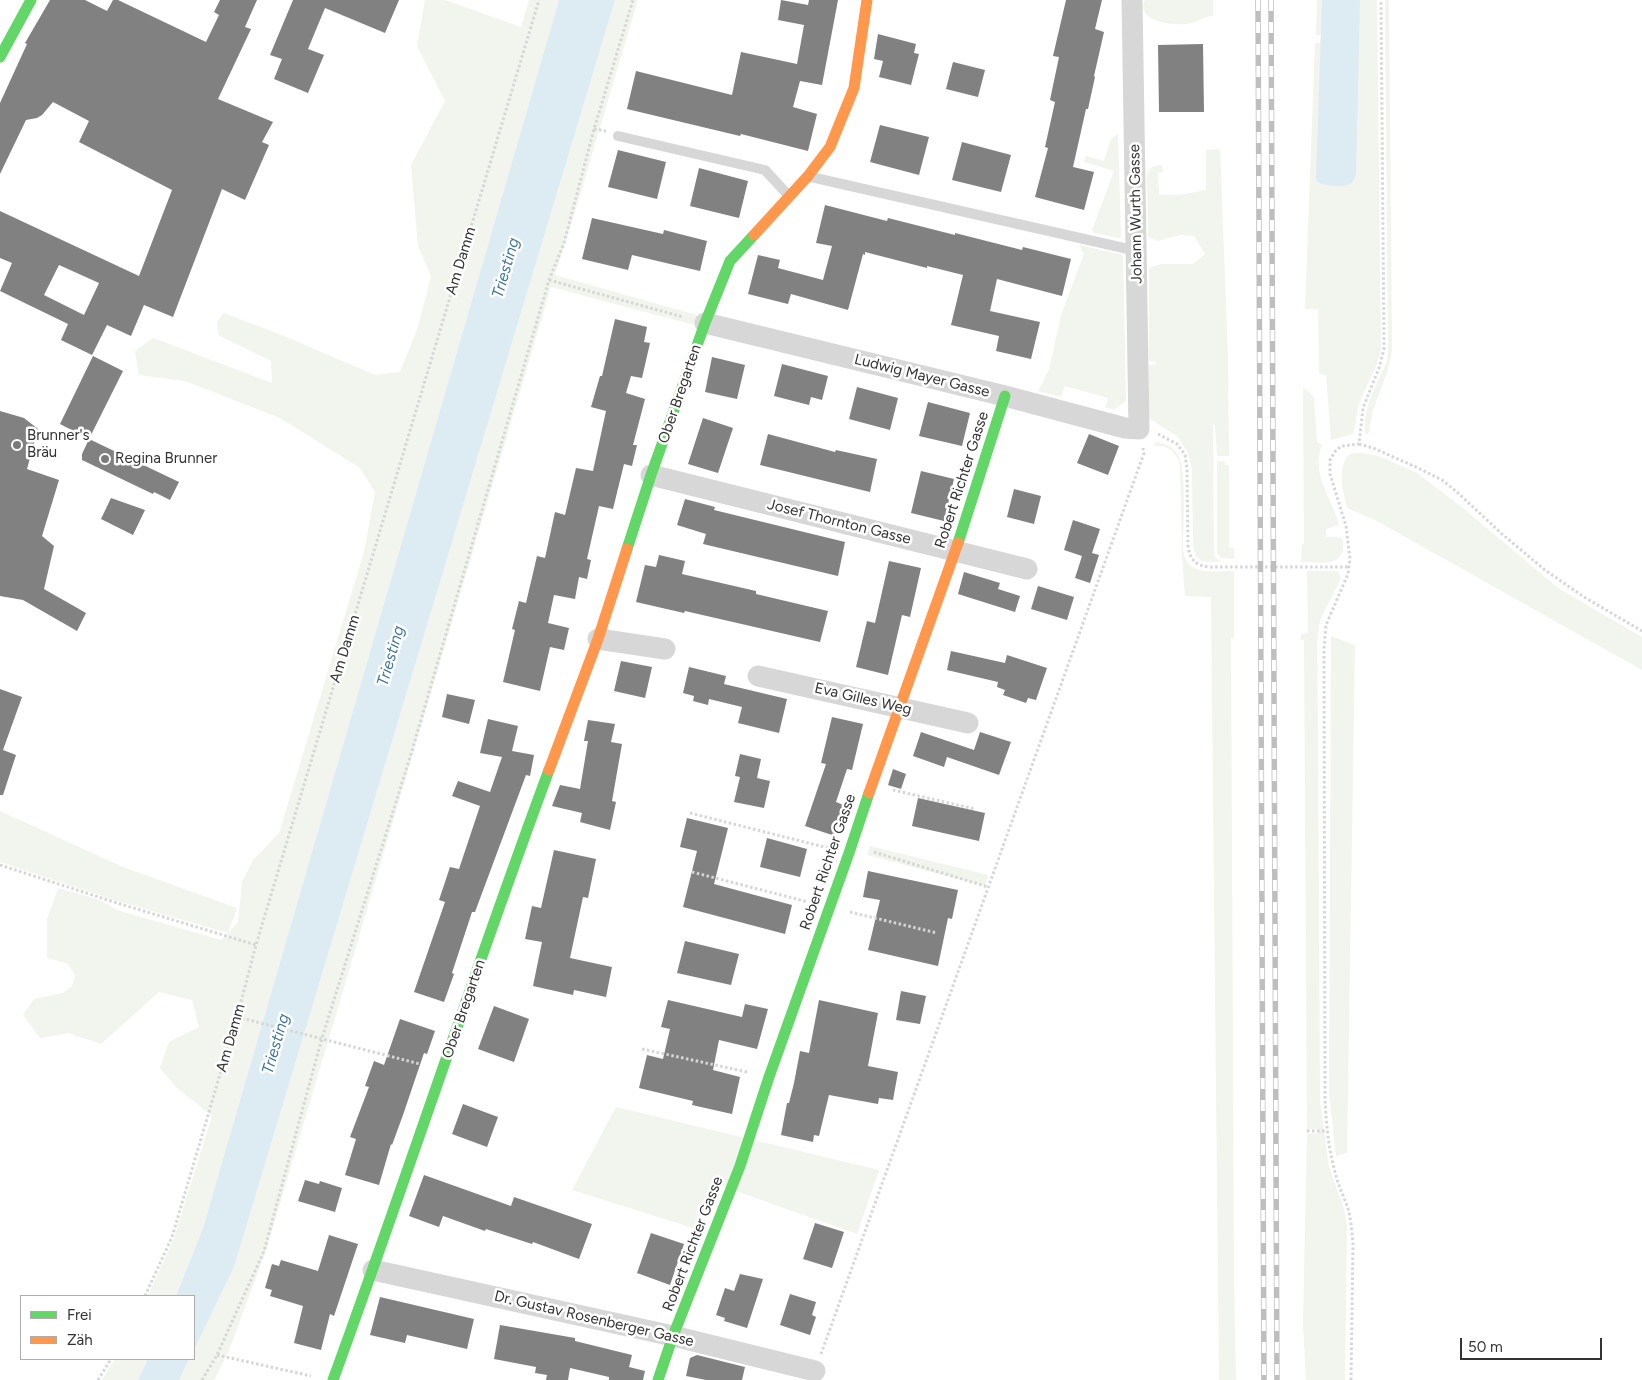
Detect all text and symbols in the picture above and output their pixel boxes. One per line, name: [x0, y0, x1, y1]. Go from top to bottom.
street label: Johann Wurth Gasse: [1126, 144, 1146, 284]
street label: Am Damm: [442, 225, 480, 297]
water label: Triesting: [488, 236, 524, 300]
street label: Ober Bregarten: [655, 342, 705, 446]
street label: Ludwig Mayer Gasse: [852, 350, 992, 402]
street label: Robert Richter Gasse: [931, 409, 993, 551]
place label: Brunner's Bräu: [27, 427, 90, 462]
marker: Brunner's Bräu: [11, 439, 23, 451]
place label: Regina Brunner: [115, 450, 217, 468]
marker: Regina Brunner: [99, 453, 111, 465]
street label: Josef Thornton Gasse: [765, 495, 913, 549]
street label: Am Damm: [326, 613, 364, 685]
water label: Triesting: [373, 624, 409, 688]
street label: Eva Gilles Weg: [813, 679, 913, 719]
street label: Robert Richter Gasse: [796, 792, 860, 932]
street label: Ober Bregarten: [439, 957, 489, 1061]
street label: Am Damm: [213, 1002, 249, 1074]
water label: Triesting: [258, 1012, 294, 1076]
street label: Robert Richter Gasse: [659, 1174, 727, 1314]
street label: Dr. Gustav Rosenberger Gasse: [492, 1287, 696, 1351]
legend: [20, 1295, 195, 1360]
text: Frei: [67, 1306, 92, 1324]
scale bar: [1462, 1328, 1604, 1360]
text: Zäh: [67, 1331, 93, 1349]
text: 50 m: [1468, 1338, 1503, 1356]

